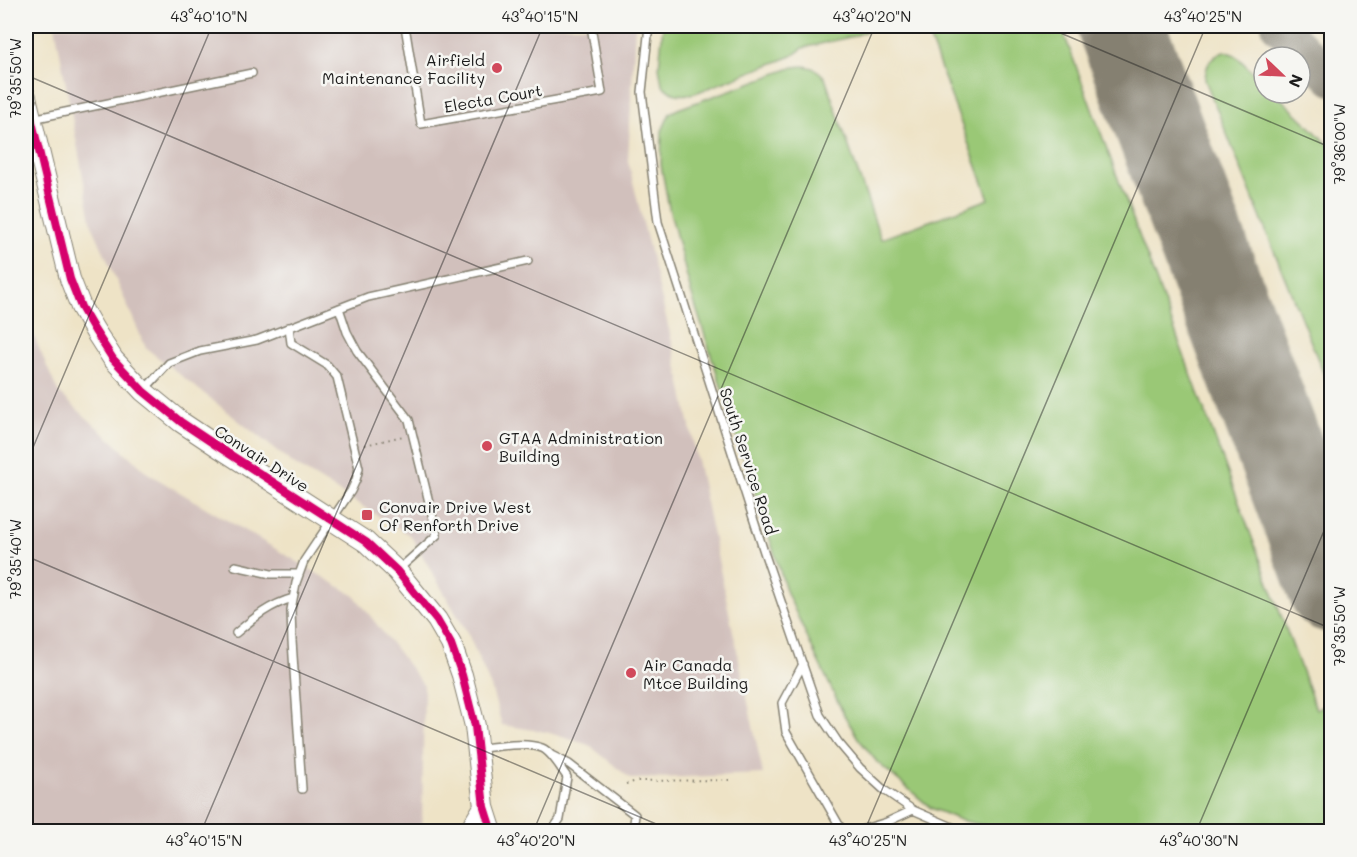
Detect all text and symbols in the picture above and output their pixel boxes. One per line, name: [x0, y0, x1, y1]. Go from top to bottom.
text: 43°40'10"N: [170, 6, 248, 26]
text: 43°40'15"N: [502, 6, 578, 26]
text: 43°40'20"N: [833, 6, 911, 26]
text: 43°40'25"N: [1164, 6, 1242, 26]
text: 79°35'50"W: [5, 38, 25, 118]
north arrow: [1252, 45, 1312, 105]
place label: Airfield Maintenance Facility: [322, 49, 485, 88]
marker: Airfield Maintenance Facility: [490, 61, 504, 75]
text: N: [1284, 71, 1308, 91]
street label: Electa Court: [442, 79, 544, 117]
text: 79°36'00"W: [1329, 103, 1349, 185]
street label: South Service Road: [715, 385, 783, 537]
street label: Convair Drive: [211, 420, 313, 496]
place label: GTAA Administration Building: [499, 427, 663, 466]
marker: GTAA Administration Building: [480, 439, 494, 453]
place label: Convair Drive West Of Renforth Drive: [379, 496, 531, 535]
marker: Convair Drive West Of Renforth Drive: [360, 508, 374, 522]
text: 79°35'40"W: [5, 519, 25, 599]
text: 79°35'50"W: [1329, 586, 1349, 666]
place label: Air Canada Mtce Building: [643, 654, 748, 693]
marker: Air Canada Mtce Building: [624, 666, 638, 680]
text: 43°40'15"N: [166, 830, 242, 850]
text: 43°40'20"N: [497, 830, 575, 850]
text: 43°40'25"N: [829, 830, 907, 850]
text: 43°40'30"N: [1159, 830, 1239, 850]

